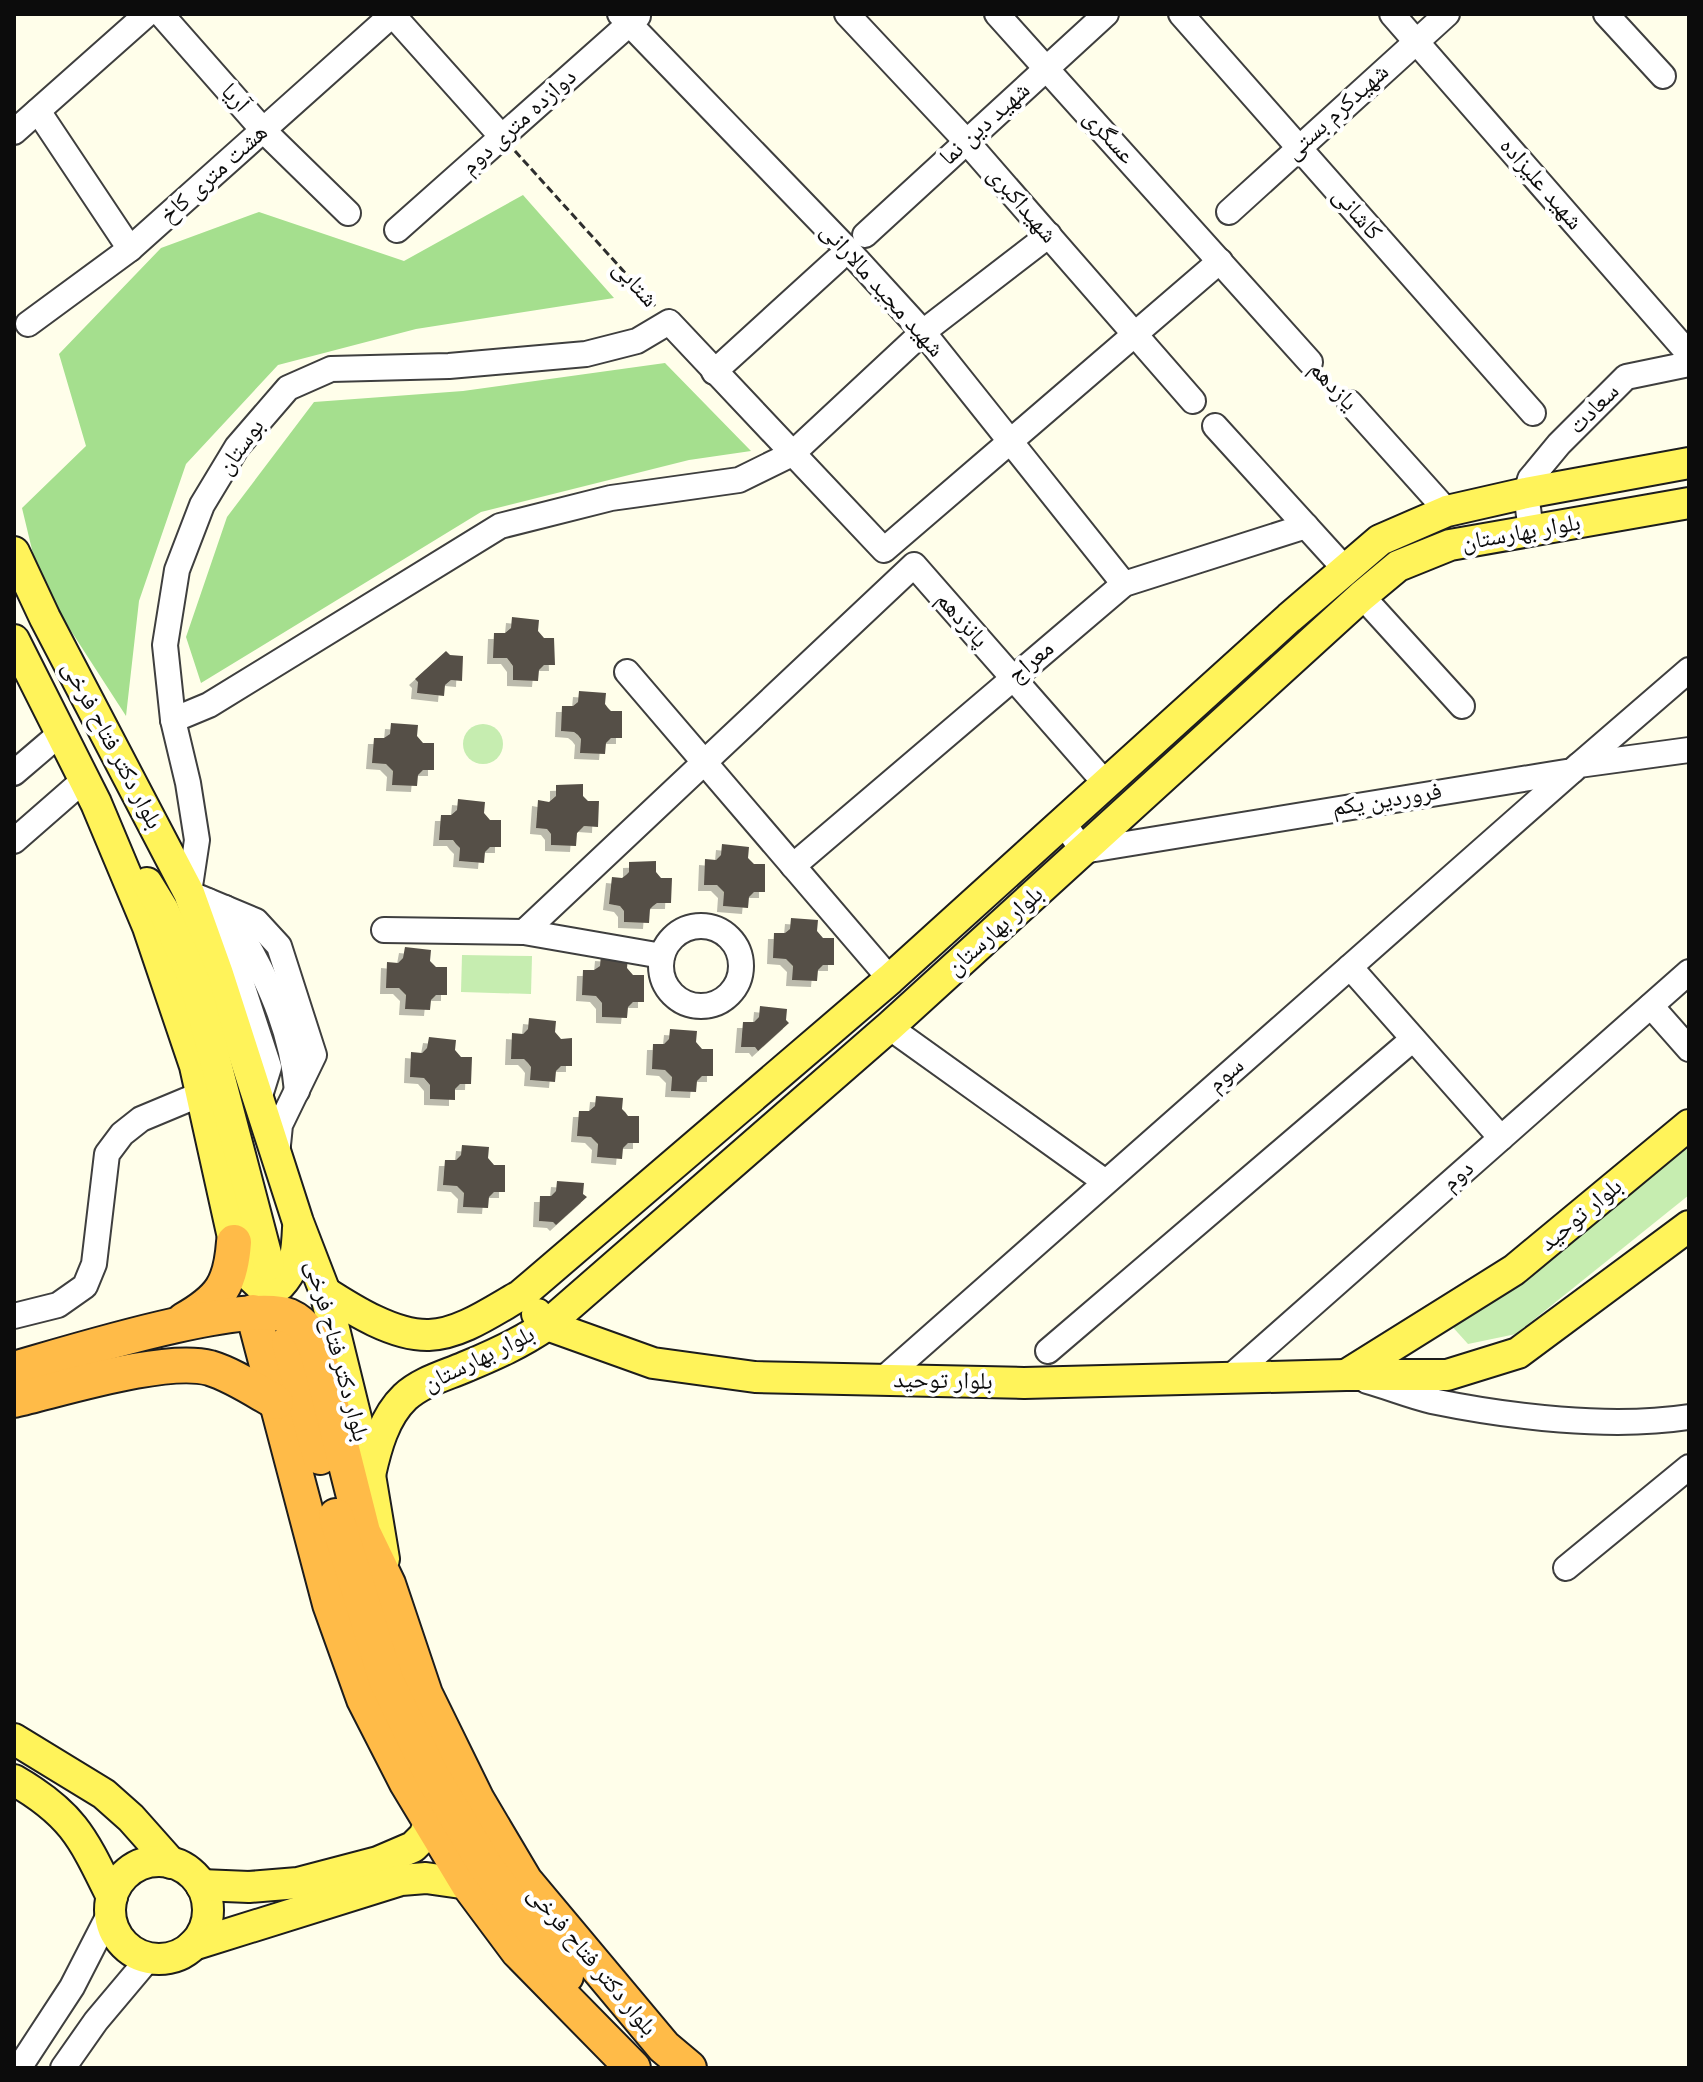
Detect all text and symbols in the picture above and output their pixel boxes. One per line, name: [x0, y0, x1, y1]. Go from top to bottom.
street label: شهیدکرم بستی: [1277, 55, 1397, 169]
street label: دوازده متری دوم: [453, 60, 585, 184]
street label: شهید دین نما: [931, 73, 1039, 175]
street label: آریا: [212, 75, 259, 122]
street label: عسگری: [1074, 101, 1144, 173]
street label: هشت متری کاخ: [152, 115, 276, 233]
street label: شهید علیزاده: [1490, 130, 1592, 238]
street label: شهیداکبری: [978, 158, 1066, 252]
street label: کاشانی: [1323, 179, 1391, 249]
street label: شهید مجید مالارانی: [811, 214, 953, 366]
street label: شتابی: [604, 252, 666, 316]
street label: یازدهم: [1300, 352, 1366, 420]
street label: سعادت: [1560, 375, 1628, 443]
street label: بوستان: [208, 411, 274, 483]
street label: بلوار بهارستان: [1459, 505, 1583, 561]
street label: پانزدهم: [927, 584, 997, 656]
street label: معراج: [1000, 632, 1062, 692]
street label: بلوار دکتر فتاح فرخی: [52, 654, 172, 836]
street label: فروردین یکم: [1330, 774, 1444, 826]
street label: بلوار بهارستان: [938, 877, 1052, 985]
street label: سوم: [1200, 1049, 1252, 1101]
street label: دوم: [1434, 1152, 1482, 1200]
street label: بلوار توحید: [1531, 1169, 1631, 1261]
street label: بلوار دکتر فتاح فرخی: [295, 1256, 379, 1446]
street label: بلوار بهارستان: [417, 1316, 541, 1402]
street label: بلوار توحید: [893, 1362, 993, 1400]
street label: بلوار دکتر فتاح فرخی: [518, 1878, 666, 2044]

